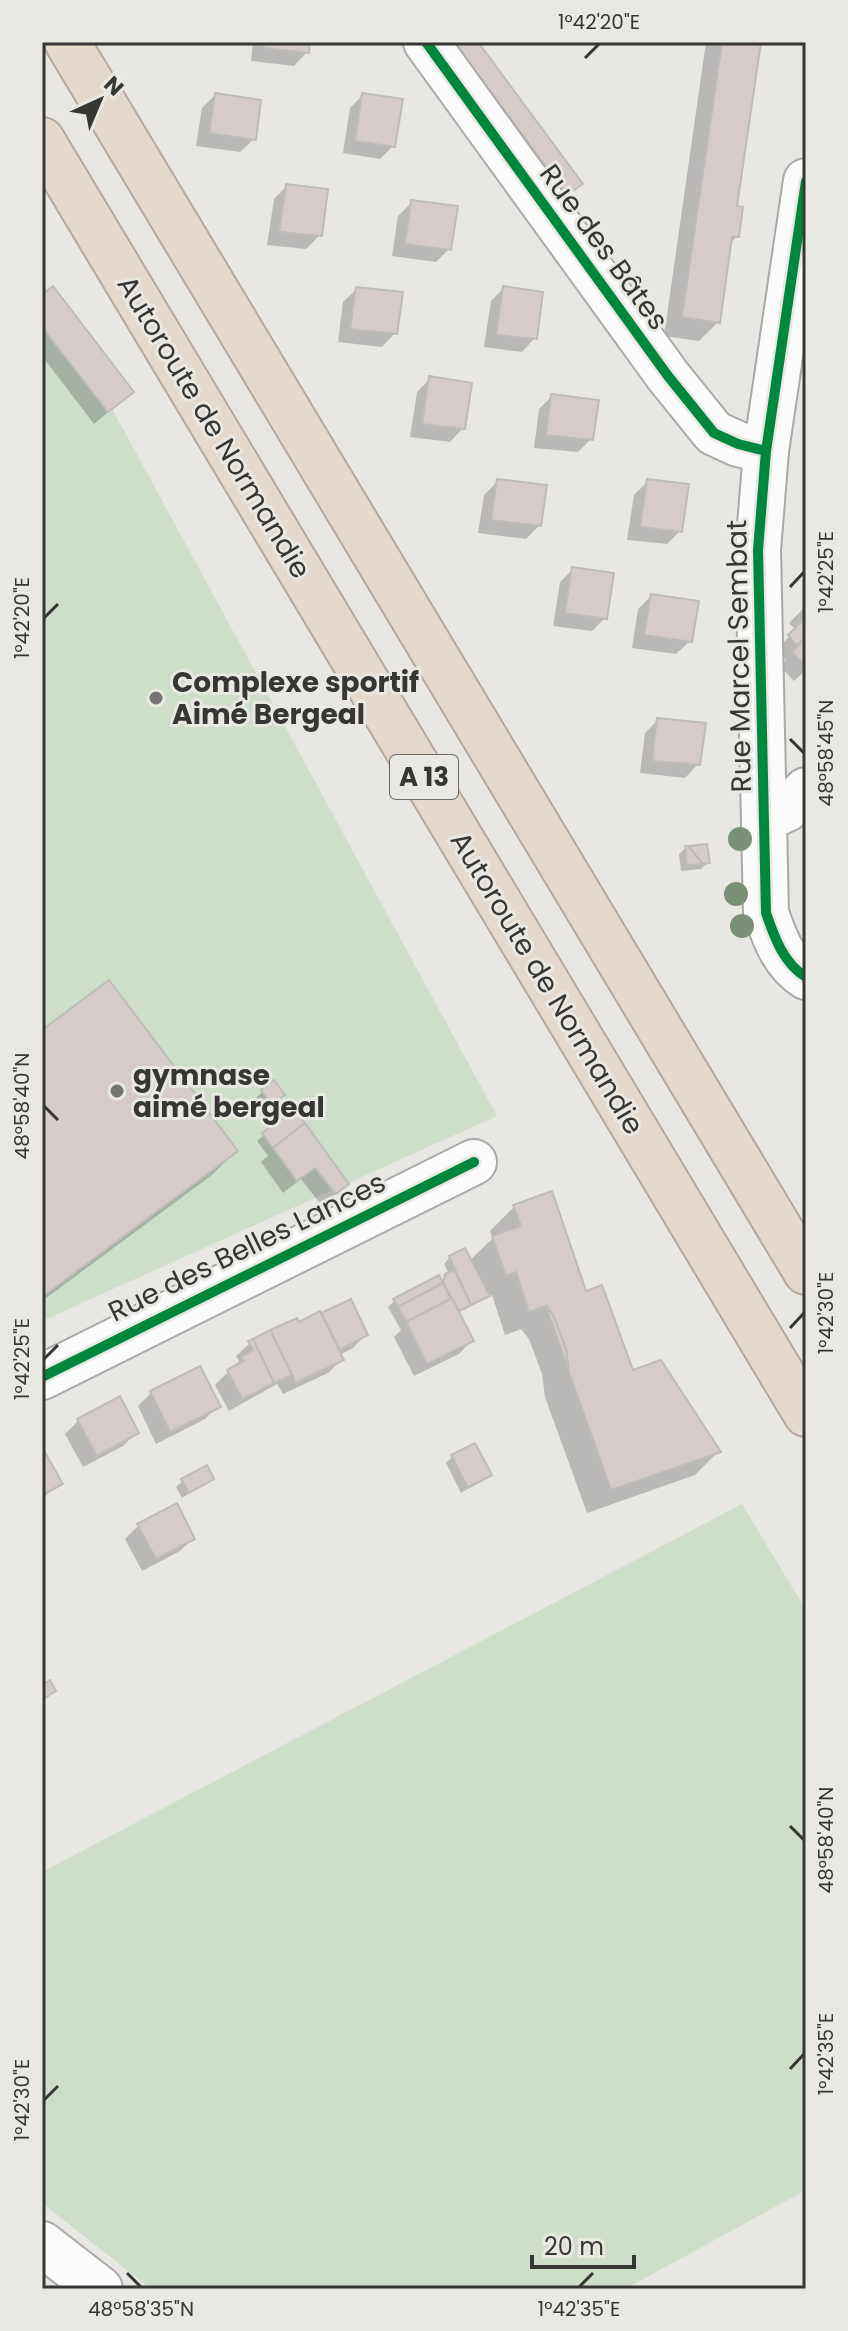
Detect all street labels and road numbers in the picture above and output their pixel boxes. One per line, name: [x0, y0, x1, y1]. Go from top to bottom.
street label: Rue des Bâtes: [530, 156, 678, 338]
street label: Autoroute de Normandie: [108, 268, 320, 586]
street label: Rue Marcel Sembat: [717, 519, 761, 793]
road number: A 13: [390, 755, 458, 799]
street label: Autoroute de Normandie: [441, 824, 653, 1142]
street label: Rue des Belles Lances: [102, 1163, 392, 1331]

